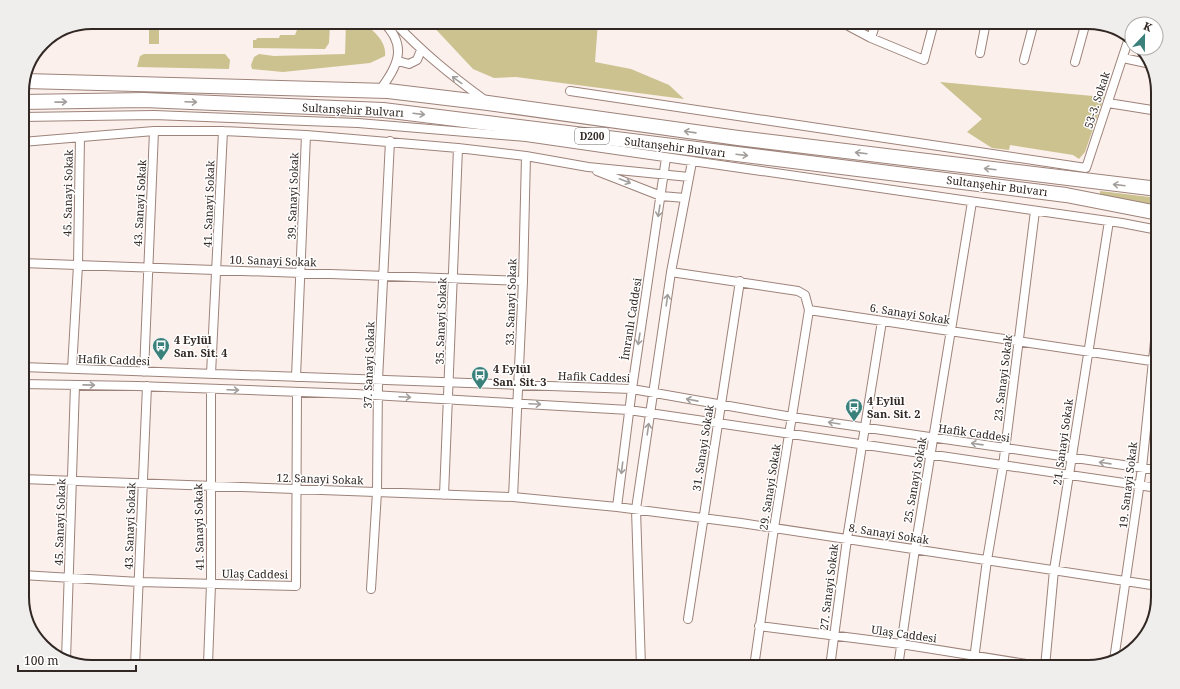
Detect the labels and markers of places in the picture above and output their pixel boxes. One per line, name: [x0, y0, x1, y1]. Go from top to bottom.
place label: 4 Eylül San. Sit. 4: [174, 332, 227, 360]
bus stop icon: 4 Eylül San. Sit. 4: [151, 336, 171, 361]
place label: 4 Eylül San. Sit. 3: [493, 361, 546, 389]
bus stop icon: 4 Eylül San. Sit. 3: [470, 365, 490, 390]
place label: 4 Eylül San. Sit. 2: [867, 393, 920, 421]
bus stop icon: 4 Eylül San. Sit. 2: [844, 397, 864, 422]

